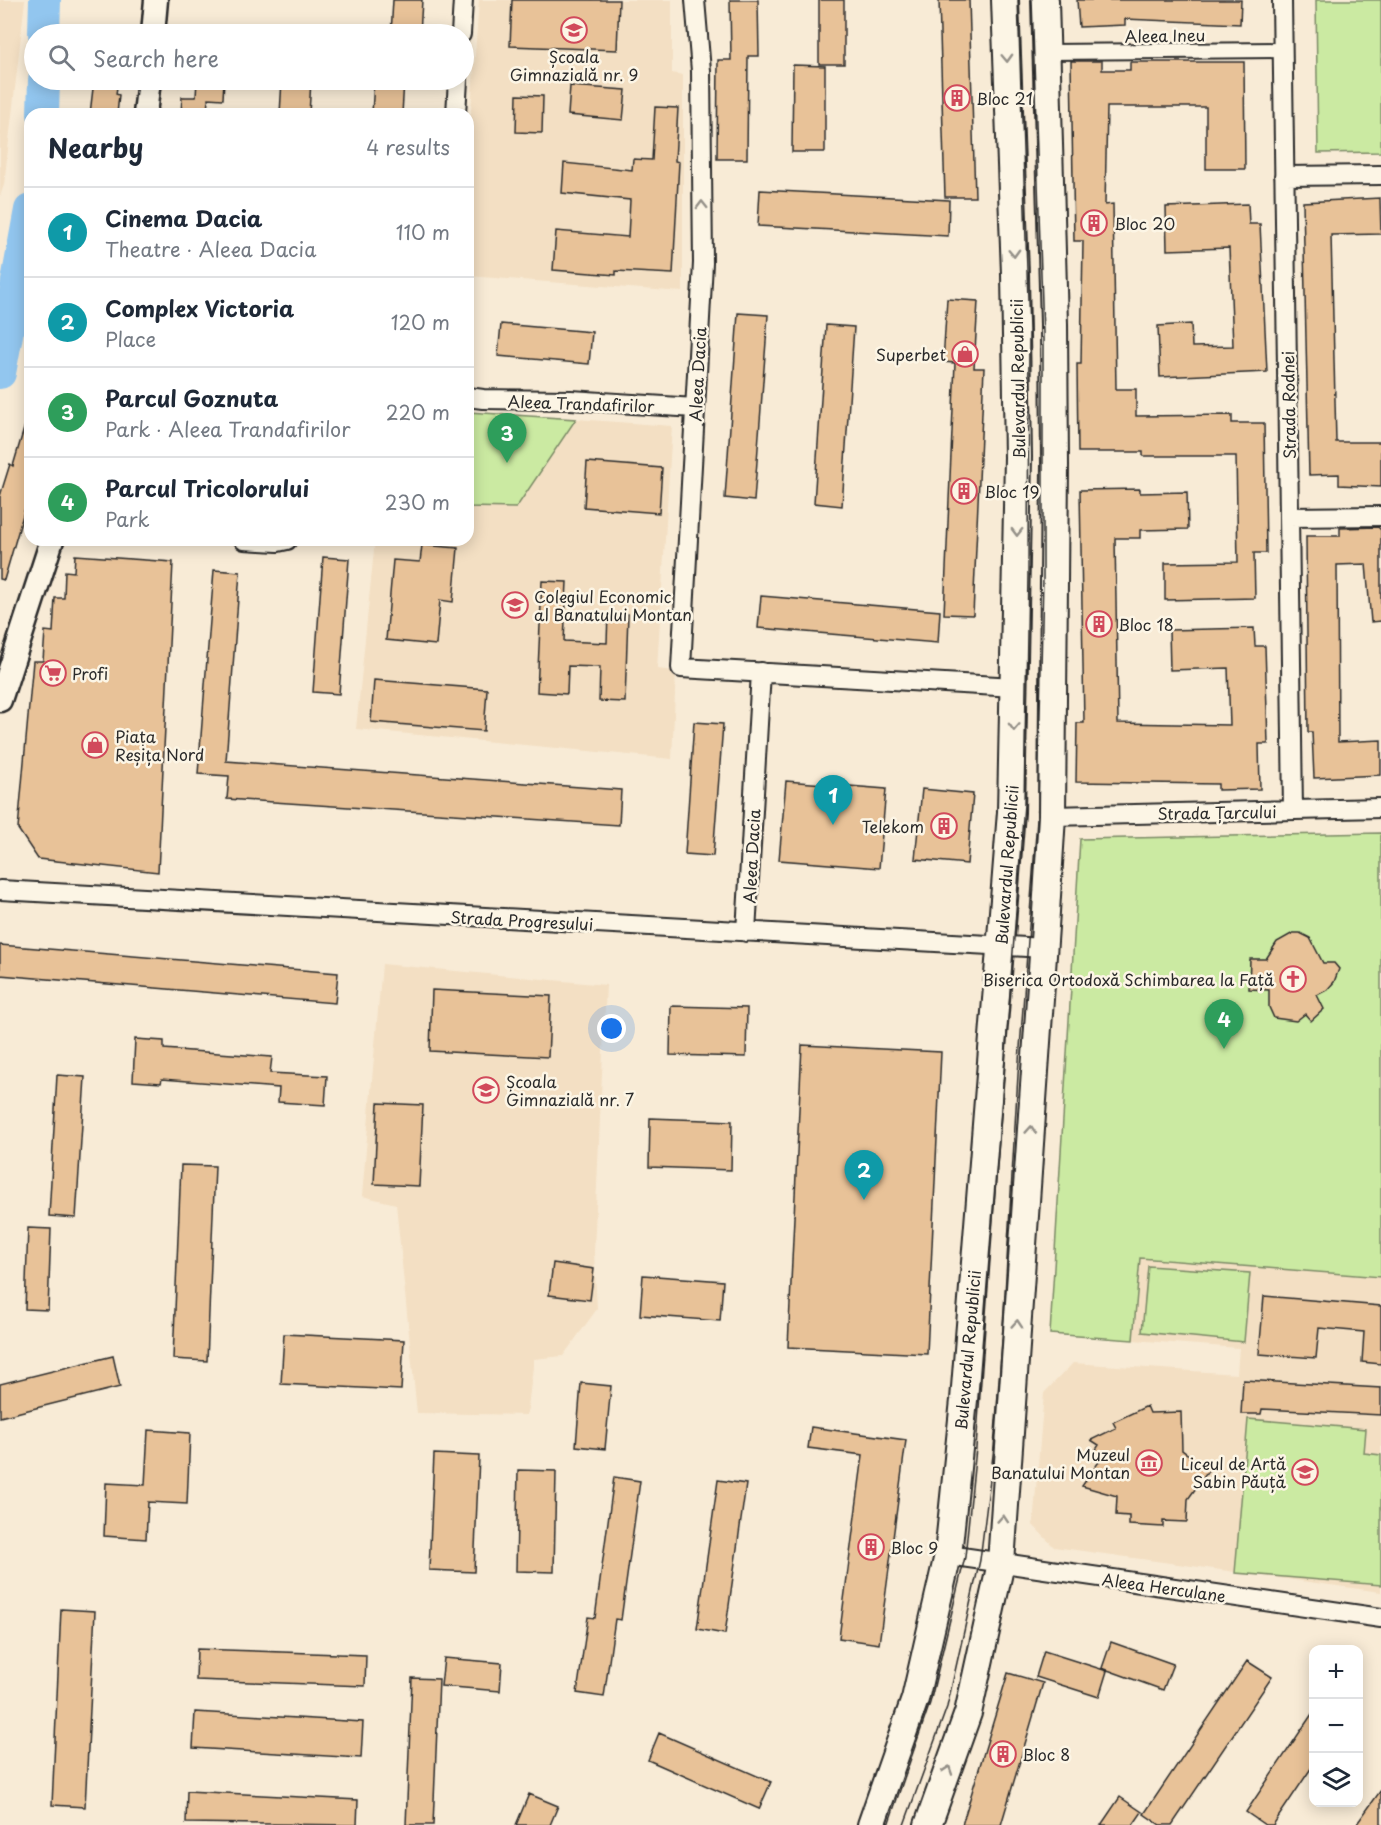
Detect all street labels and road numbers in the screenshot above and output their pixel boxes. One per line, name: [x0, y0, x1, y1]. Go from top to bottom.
street label: Aleea Ineu: [1124, 22, 1206, 48]
street label: Bulevardul Republicii: [1004, 299, 1030, 459]
street label: Aleea Dacia: [683, 326, 711, 422]
street label: Strada Rodnei: [1275, 351, 1301, 459]
street label: Aleea Trandafirilor: [507, 388, 655, 418]
street label: Bulevardul Republicii: [988, 784, 1024, 946]
street label: Strada Țarcului: [1157, 799, 1277, 825]
street label: Aleea Dacia: [737, 808, 765, 904]
street label: Strada Progresului: [450, 904, 594, 936]
street label: Bulevardul Republicii: [948, 1269, 986, 1431]
street label: Aleea Herculane: [1101, 1566, 1227, 1608]

